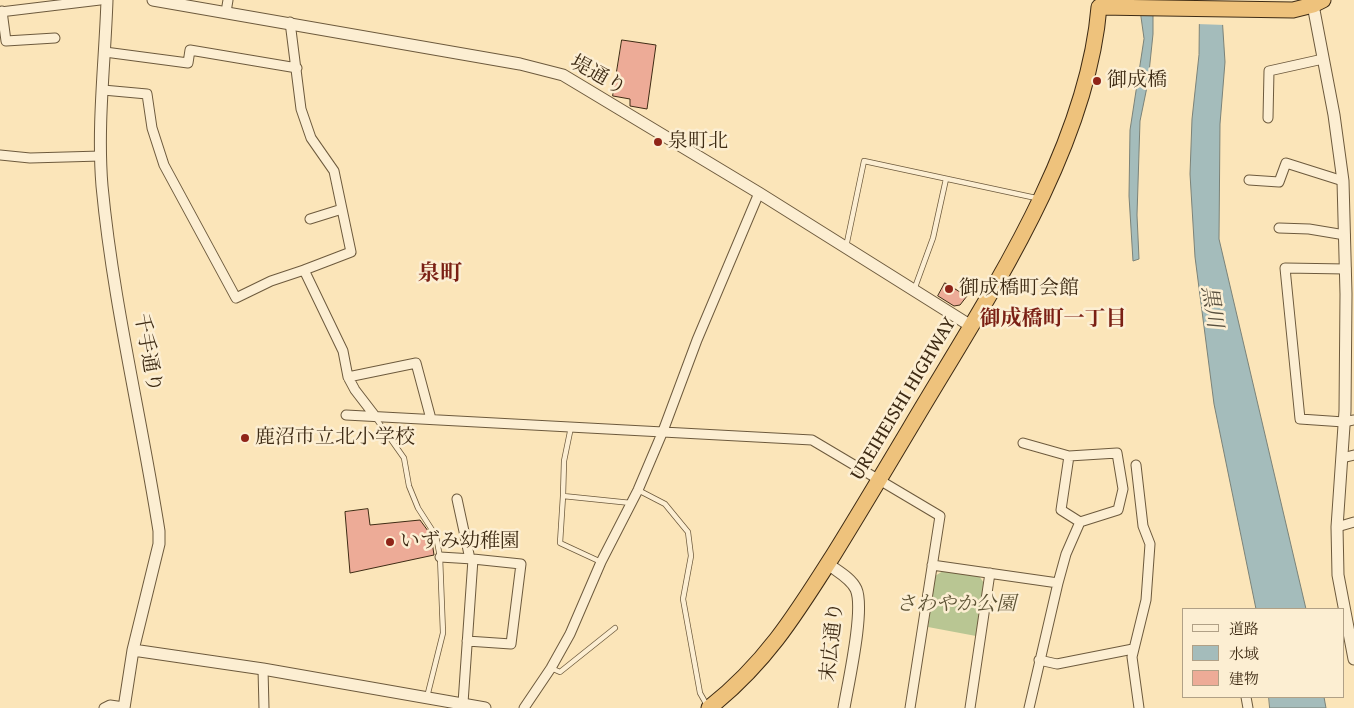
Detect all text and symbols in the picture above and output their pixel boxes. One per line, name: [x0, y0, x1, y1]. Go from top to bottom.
street label: 堤通り: [566, 51, 630, 101]
place label: 御成橋: [1107, 69, 1167, 93]
marker: 御成橋: [1091, 75, 1103, 87]
place label: 泉町北: [668, 130, 728, 154]
marker: 泉町北: [652, 136, 664, 148]
district label: 泉町: [418, 261, 462, 287]
place label: 御成橋町会館: [959, 277, 1079, 301]
marker: 御成橋町会館: [943, 283, 955, 295]
water label: 黒川: [1195, 284, 1227, 330]
district label: 御成橋町一丁目: [980, 307, 1126, 333]
street label: 千手通り: [128, 312, 166, 394]
street label: UREIHEISHI HIGHWAY: [846, 313, 962, 485]
place label: 鹿沼市立北小学校: [255, 426, 415, 450]
marker: 鹿沼市立北小学校: [239, 432, 251, 444]
place label: いずみ幼稚園: [400, 530, 520, 554]
marker: いずみ幼稚園: [384, 536, 396, 548]
park label: さわやか公園: [896, 593, 1016, 617]
street label: 末広通り: [817, 601, 849, 683]
legend: [1182, 608, 1344, 698]
text: 道路: [1229, 618, 1259, 639]
text: 水域: [1229, 643, 1259, 664]
text: 建物: [1229, 668, 1259, 689]

